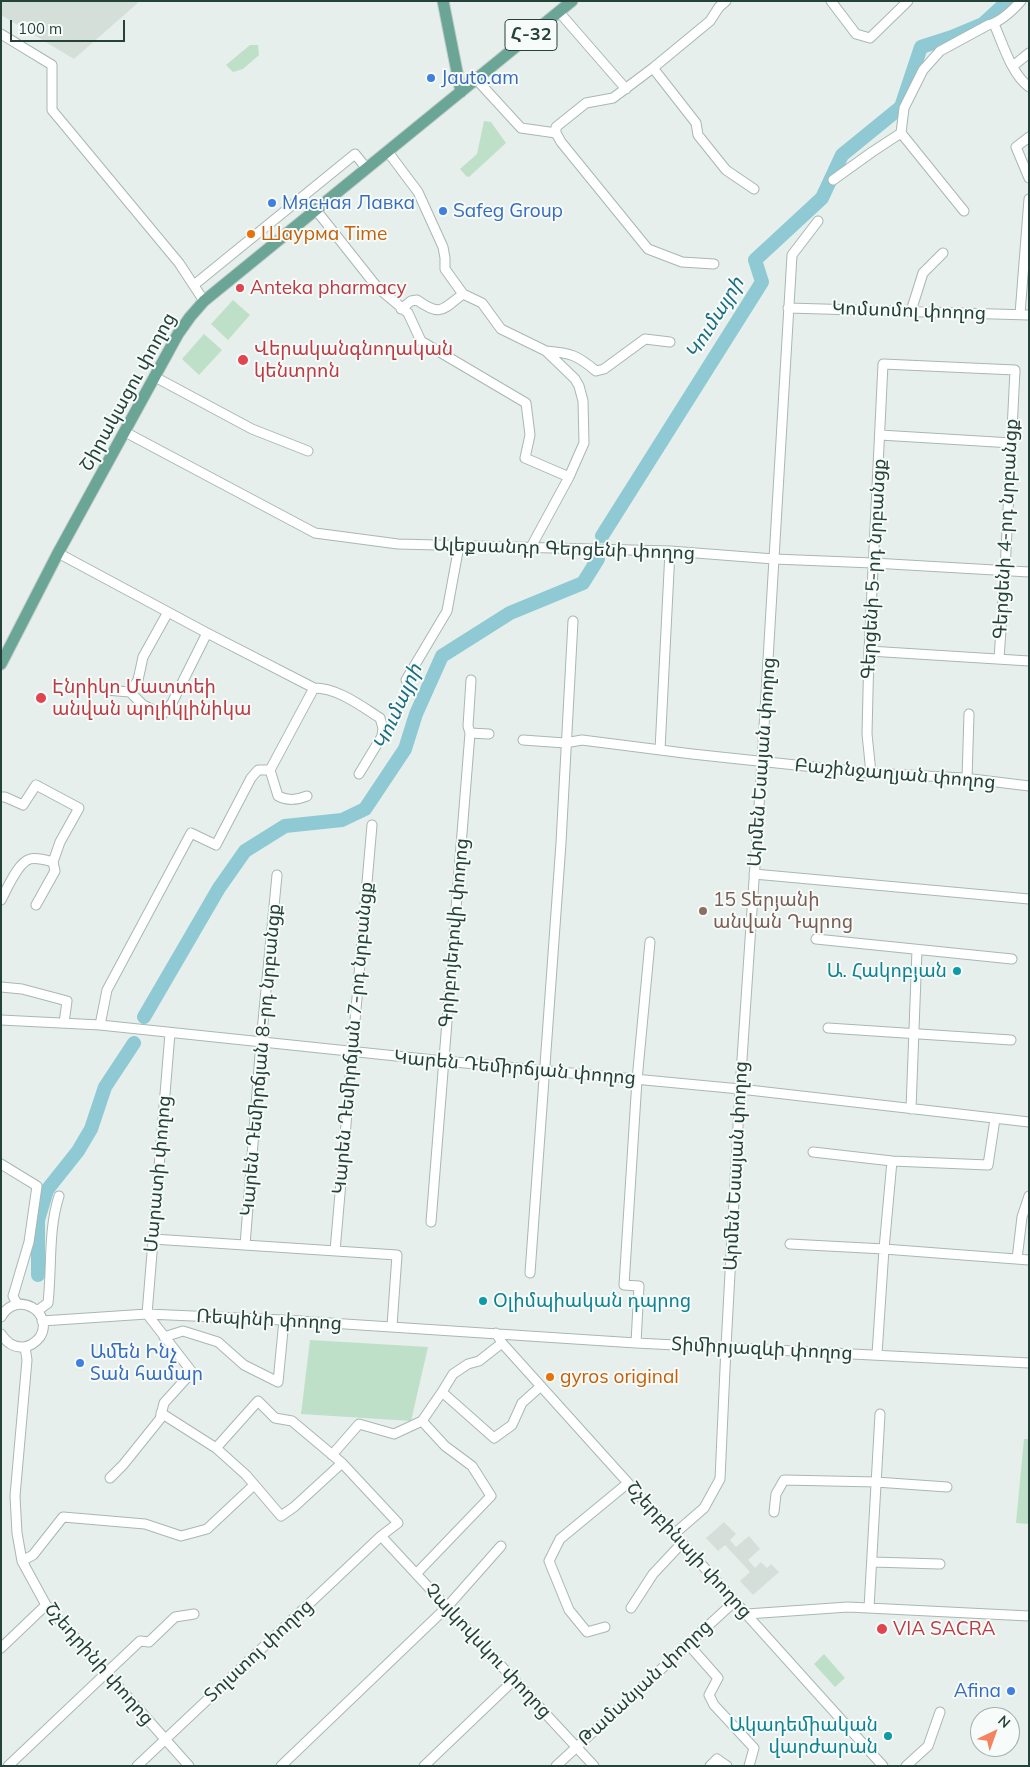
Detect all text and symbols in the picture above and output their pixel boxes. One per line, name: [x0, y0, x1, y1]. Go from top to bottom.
scale bar: [12, 10, 128, 42]
text: 100 m: [18, 19, 62, 38]
road number: Հ-32: [505, 20, 557, 50]
place label: Jauto.am: [441, 67, 519, 89]
marker: Jauto.am: [425, 72, 437, 84]
place label: Мясная Лавка: [282, 192, 415, 214]
marker: Мясная Лавка: [266, 197, 278, 209]
place label: Safeg Group: [453, 200, 563, 222]
marker: Safeg Group: [437, 205, 449, 217]
place label: Шаурма Time: [261, 223, 387, 245]
marker: Шаурма Time: [245, 228, 257, 240]
water label: Կումայրի: [680, 273, 750, 363]
place label: Anteka pharmacy: [250, 277, 407, 299]
marker: Anteka pharmacy: [234, 282, 246, 294]
street label: Կոմսոմոլ փողոց: [831, 297, 987, 325]
street label: Շիրակացու փողոց: [75, 309, 181, 475]
place label: Վերականգնողական կենտրոն: [254, 338, 453, 382]
marker: Վերականգնողական կենտրոն: [236, 353, 250, 367]
street label: Գերցենի 4-րդ նրբանցք: [989, 418, 1023, 640]
street label: Գերցենի 5-րդ նրբանցք: [857, 458, 891, 680]
street label: Ալեքսանդր Գերցենի փողոց: [433, 533, 695, 565]
street label: Արմեն Եսայան փողոց: [743, 656, 781, 868]
water label: Կումայրի: [368, 660, 428, 754]
place label: Էնրիկո Մատտեի անվան պոլիկլինիկա: [52, 676, 251, 720]
marker: Էնրիկո Մատտեի անվան պոլիկլինիկա: [34, 691, 48, 705]
street label: Բաշինջաղյան փողոց: [793, 754, 997, 794]
street label: Գրիբոյեդովի փողոց: [434, 837, 474, 1029]
street label: Կարեն Դեմիրճյան 7-րդ նրբանցք: [328, 881, 378, 1195]
place label: 15 Տերյանի անվան Դպրոց: [713, 889, 853, 933]
street label: Կարեն Դեմիրճյան 8-րդ նրբանցք: [236, 903, 286, 1217]
marker: 15 Տերյանի անվան Դպրոց: [697, 905, 709, 917]
place label: Ա. Հակոբյան: [827, 960, 947, 982]
marker: Ա. Հակոբյան: [951, 965, 963, 977]
street label: Կարեն Դեմիրճյան փողոց: [393, 1046, 637, 1090]
street label: Արմեն Եսայան փողոց: [719, 1060, 753, 1272]
street label: Մարատի փողոց: [140, 1094, 176, 1254]
place label: Օլիմպիական դպրոց: [493, 1290, 691, 1312]
marker: Օլիմպիական դպրոց: [477, 1295, 489, 1307]
street label: Ռեպինի փողոց: [196, 1305, 342, 1335]
street label: Տիմիրյազևի փողոց: [671, 1333, 853, 1365]
place label: Ամեն Ինչ Տան համար: [90, 1341, 203, 1385]
marker: Ամեն Ինչ Տան համար: [74, 1357, 86, 1369]
place label: gyros original: [560, 1366, 679, 1388]
marker: gyros original: [544, 1371, 556, 1383]
street label: Շչերբինայի փողոց: [621, 1477, 757, 1623]
street label: Չայկովսկու փողոց: [420, 1579, 556, 1723]
street label: Տոլստոյ փողոց: [200, 1595, 318, 1707]
street label: Շչեդրինի փողոց: [40, 1598, 158, 1730]
street label: Թամանյան փողոց: [573, 1615, 717, 1751]
place label: VIA SACRA: [893, 1618, 996, 1640]
marker: VIA SACRA: [875, 1622, 889, 1636]
place label: Afina: [954, 1680, 1001, 1702]
marker: Afina: [1005, 1685, 1017, 1697]
north arrow: [970, 1707, 1020, 1757]
text: N: [994, 1711, 1014, 1732]
place label: Ակադեմիական վարժարան: [729, 1714, 878, 1758]
marker: Ակադեմիական վարժարան: [882, 1730, 894, 1742]

